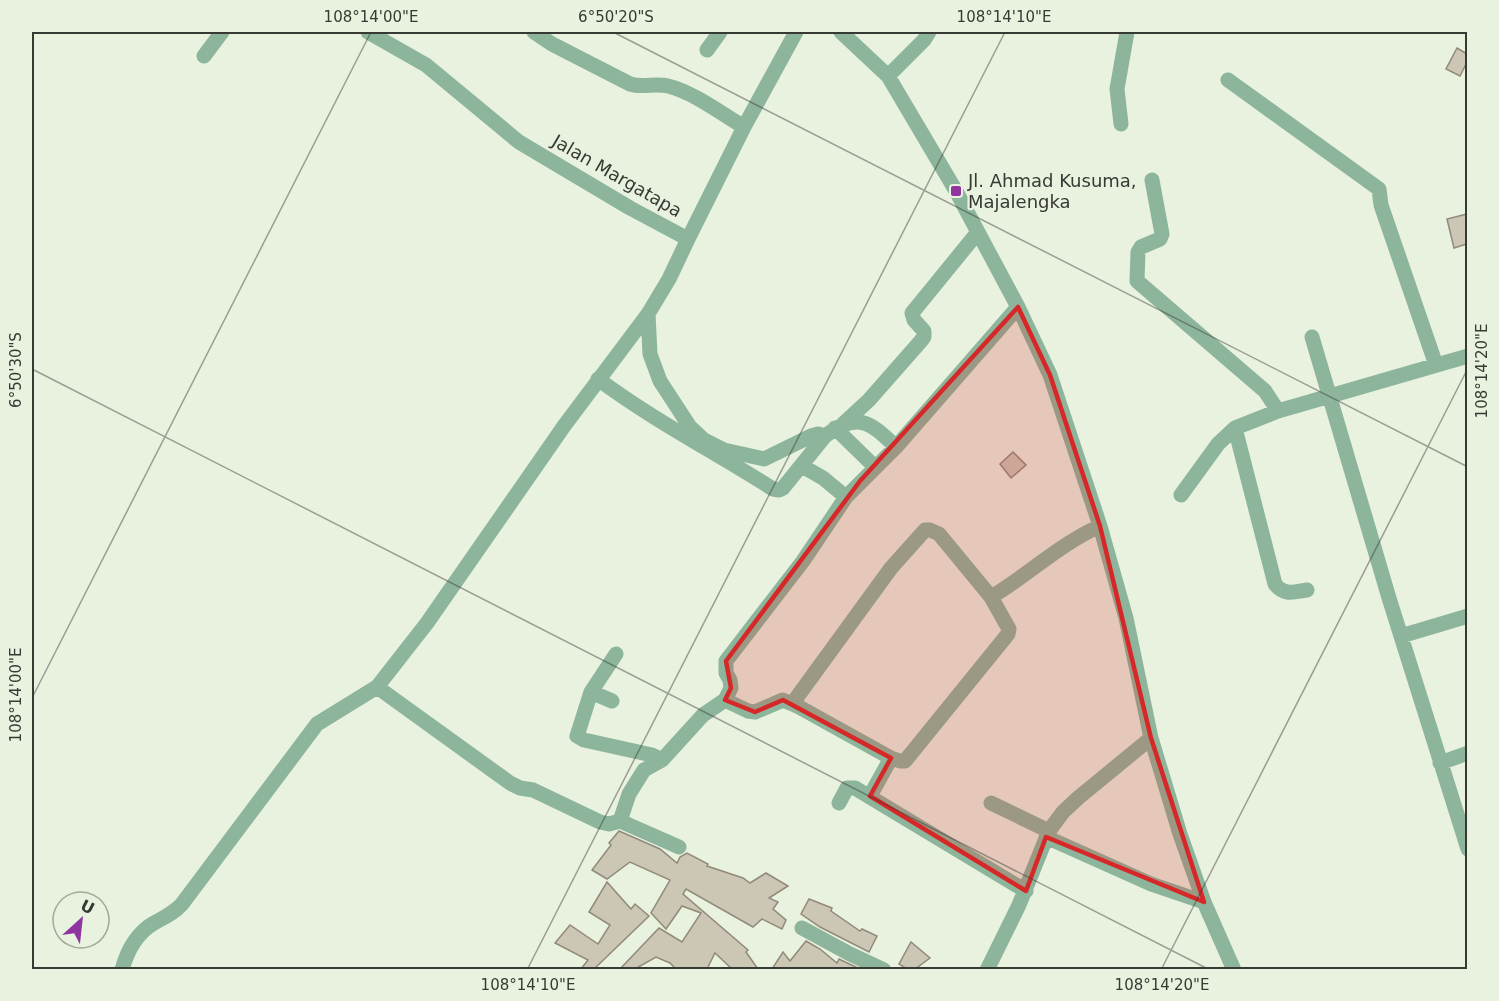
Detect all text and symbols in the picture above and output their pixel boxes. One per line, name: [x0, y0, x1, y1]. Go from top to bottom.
text: 108°14'00"E: [324, 8, 418, 26]
text: 6°50'20"S: [578, 8, 654, 26]
text: 108°14'10"E: [957, 8, 1051, 26]
street label: Jalan Margatapa: [548, 129, 686, 221]
place label: Jl. Ahmad Kusuma, Majalengka: [967, 170, 1137, 212]
marker: Jl. Ahmad Kusuma, Majalengka: [949, 184, 963, 198]
text: 108°14'20"E: [1473, 324, 1491, 418]
text: 6°50'30"S: [7, 332, 25, 408]
text: 108°14'00"E: [7, 648, 25, 742]
north arrow: [51, 890, 111, 950]
text: U: [77, 896, 98, 918]
text: 108°14'10"E: [481, 976, 575, 994]
text: 108°14'20"E: [1115, 976, 1209, 994]

